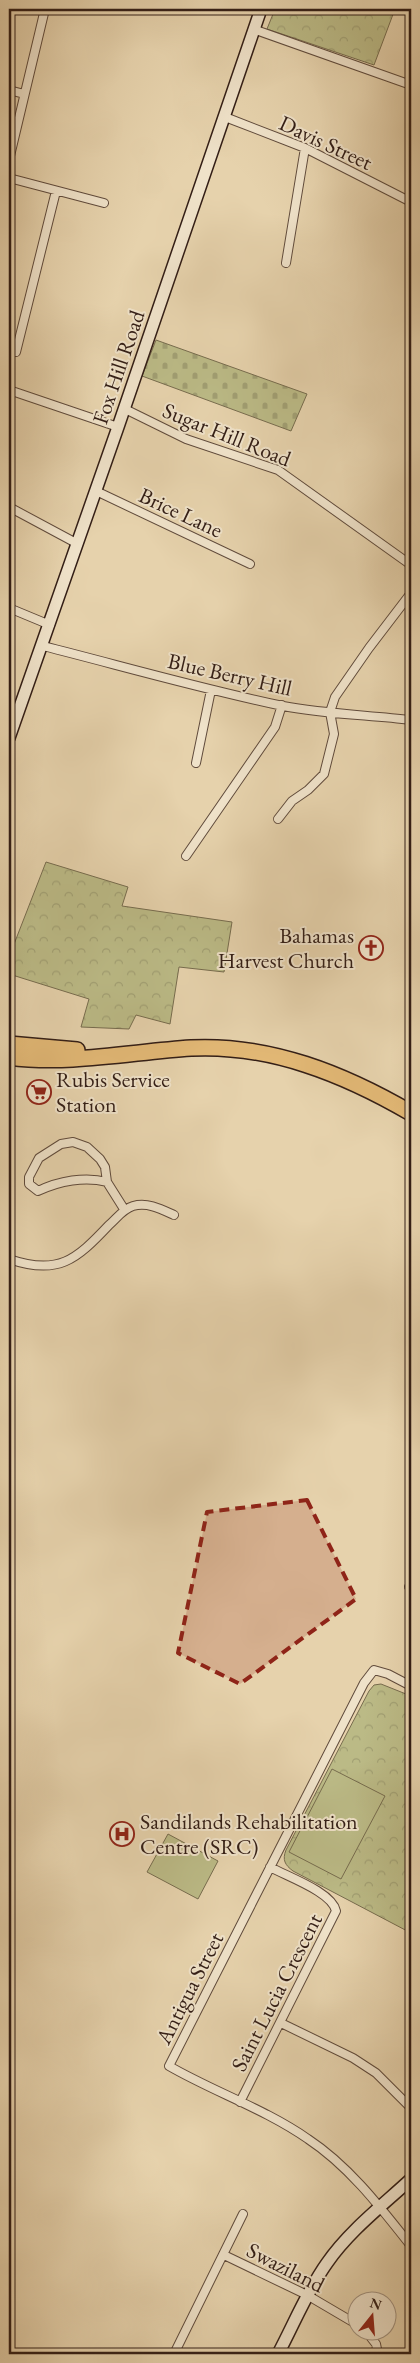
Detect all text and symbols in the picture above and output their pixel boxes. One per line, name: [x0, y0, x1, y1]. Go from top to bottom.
street label: Davis Street: [274, 108, 377, 177]
street label: Fox Hill Road: [85, 305, 152, 428]
street label: Sugar Hill Road: [158, 396, 296, 474]
street label: Brice Lane: [134, 481, 228, 545]
street label: Blue Berry Hill: [165, 646, 295, 703]
place label: Bahamas Harvest Church: [218, 921, 354, 975]
church icon: Bahamas Harvest Church: [358, 935, 384, 961]
place label: Rubis Service Station: [56, 1065, 170, 1119]
supermarket icon: Rubis Service Station: [26, 1079, 52, 1105]
place label: Sandilands Rehabilitation Centre (SRC): [140, 1807, 358, 1861]
hospital icon: Sandilands Rehabilitation Centre (SRC): [109, 1821, 135, 1847]
street label: Saint Lucia Crescent: [224, 1908, 329, 2076]
street label: Antigua Street: [148, 1927, 230, 2050]
street label: Swaziland: [242, 2236, 330, 2300]
north arrow: [348, 2290, 398, 2340]
text: N: [368, 2293, 384, 2314]

